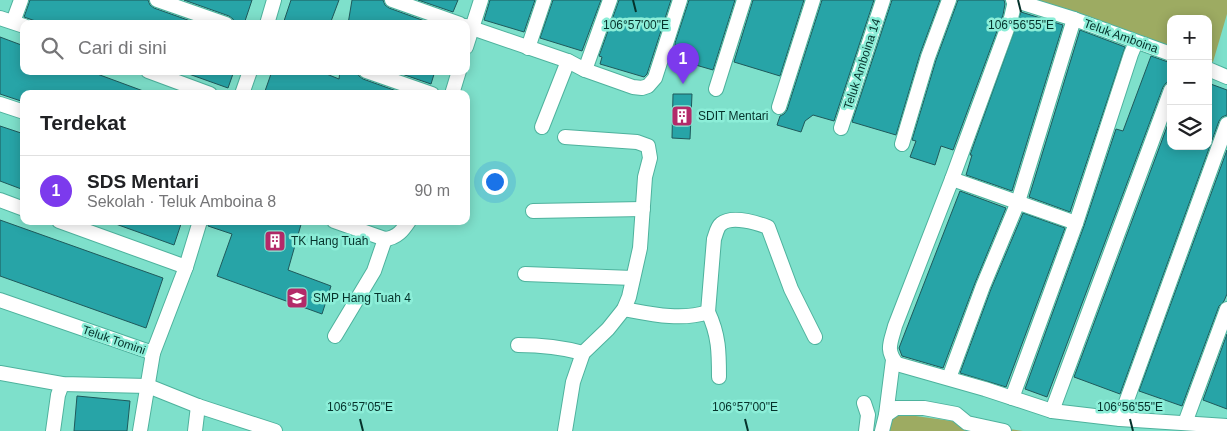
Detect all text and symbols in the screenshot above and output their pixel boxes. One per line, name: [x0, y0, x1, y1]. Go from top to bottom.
map controls: [1167, 15, 1212, 150]
button: +: [1167, 15, 1212, 60]
street label: Teluk Amboina 14: [841, 16, 883, 111]
street label: Teluk Amboina: [1082, 16, 1160, 56]
text: 106°57'00"E: [603, 18, 669, 32]
text: 106°56'55"E: [988, 18, 1054, 32]
search box: [20, 20, 470, 75]
icon: search: [38, 34, 66, 62]
text: Cari di sini: [78, 37, 167, 58]
pin: 1: [667, 43, 699, 84]
button: −: [1167, 60, 1212, 105]
building icon: SDIT Mentari: [670, 104, 694, 128]
button: layers: [1167, 105, 1212, 150]
place label: SDIT Mentari: [698, 109, 768, 123]
text: Terdekat: [40, 111, 126, 134]
your location: [482, 169, 508, 195]
text: SDS Mentari: [87, 171, 199, 192]
text: 1: [52, 182, 60, 199]
text: 90 m: [414, 182, 450, 199]
text: Sekolah · Teluk Amboina 8: [87, 193, 276, 210]
building icon: TK Hang Tuah: [263, 229, 287, 253]
place label: TK Hang Tuah: [291, 234, 368, 248]
school or university icon: SMP Hang Tuah 4: [285, 286, 309, 310]
place label: SMP Hang Tuah 4: [313, 291, 411, 305]
street label: Teluk Tomini: [81, 323, 147, 357]
text: 106°57'05"E: [327, 400, 393, 414]
text: 106°57'00"E: [712, 400, 778, 414]
text: 106°56'55"E: [1097, 400, 1163, 414]

